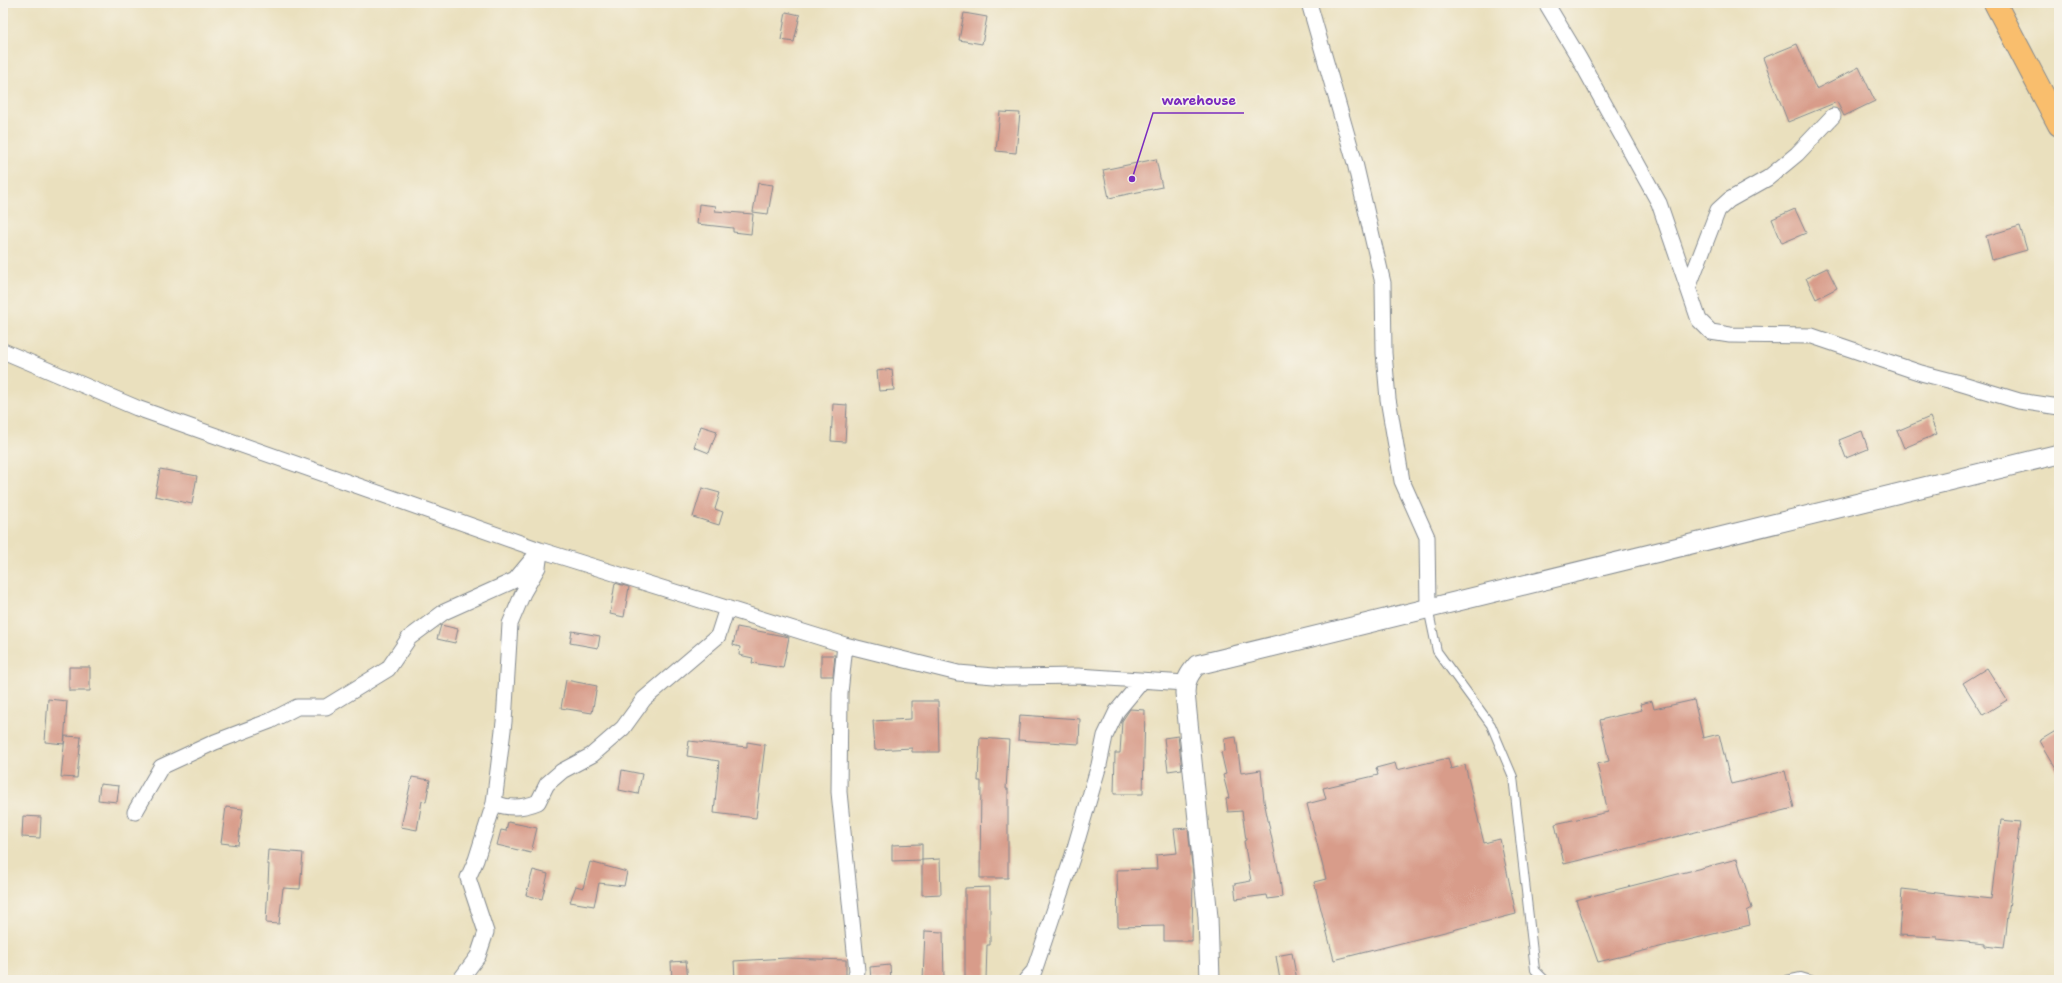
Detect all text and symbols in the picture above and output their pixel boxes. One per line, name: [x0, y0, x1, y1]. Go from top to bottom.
callout: warehouse: [1153, 88, 1244, 113]
text: warehouse: [1162, 92, 1236, 109]

